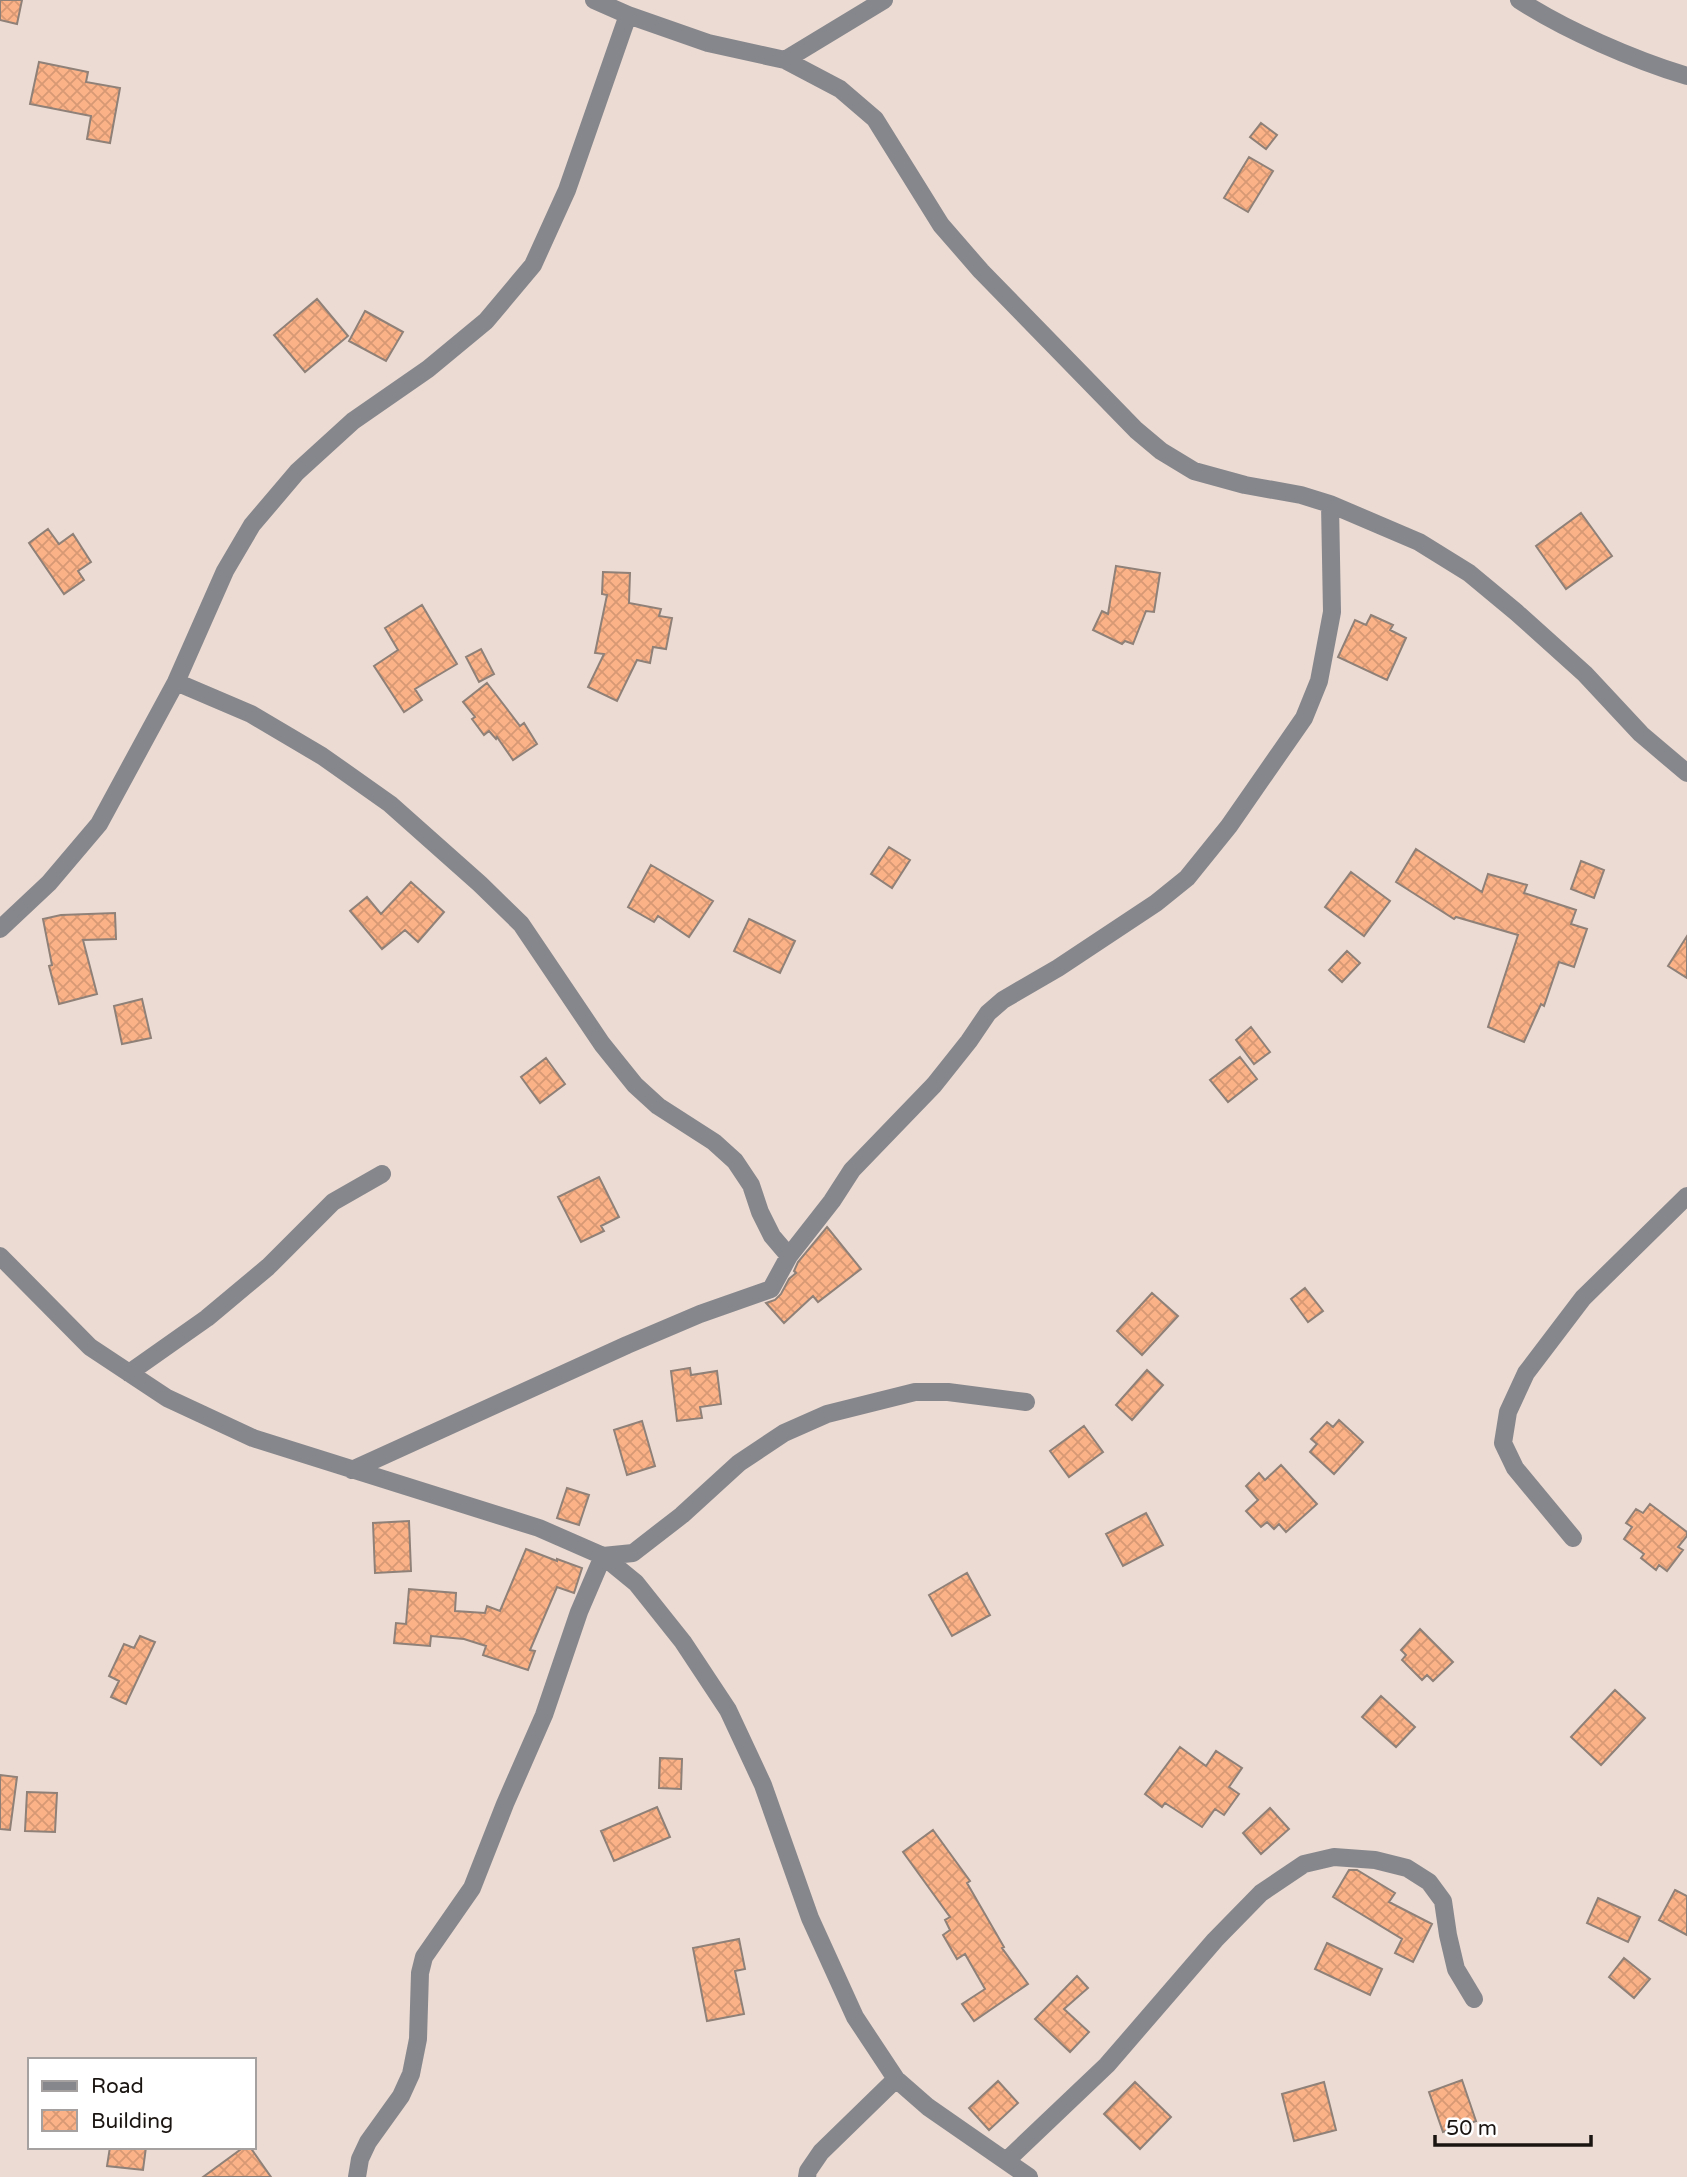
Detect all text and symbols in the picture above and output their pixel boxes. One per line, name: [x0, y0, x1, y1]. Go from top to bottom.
legend: [28, 2058, 256, 2149]
text: Road: [91, 2074, 144, 2099]
scale bar: [1435, 2104, 1591, 2148]
text: Building: [91, 2109, 173, 2134]
text: 50 m: [1446, 2116, 1497, 2141]

